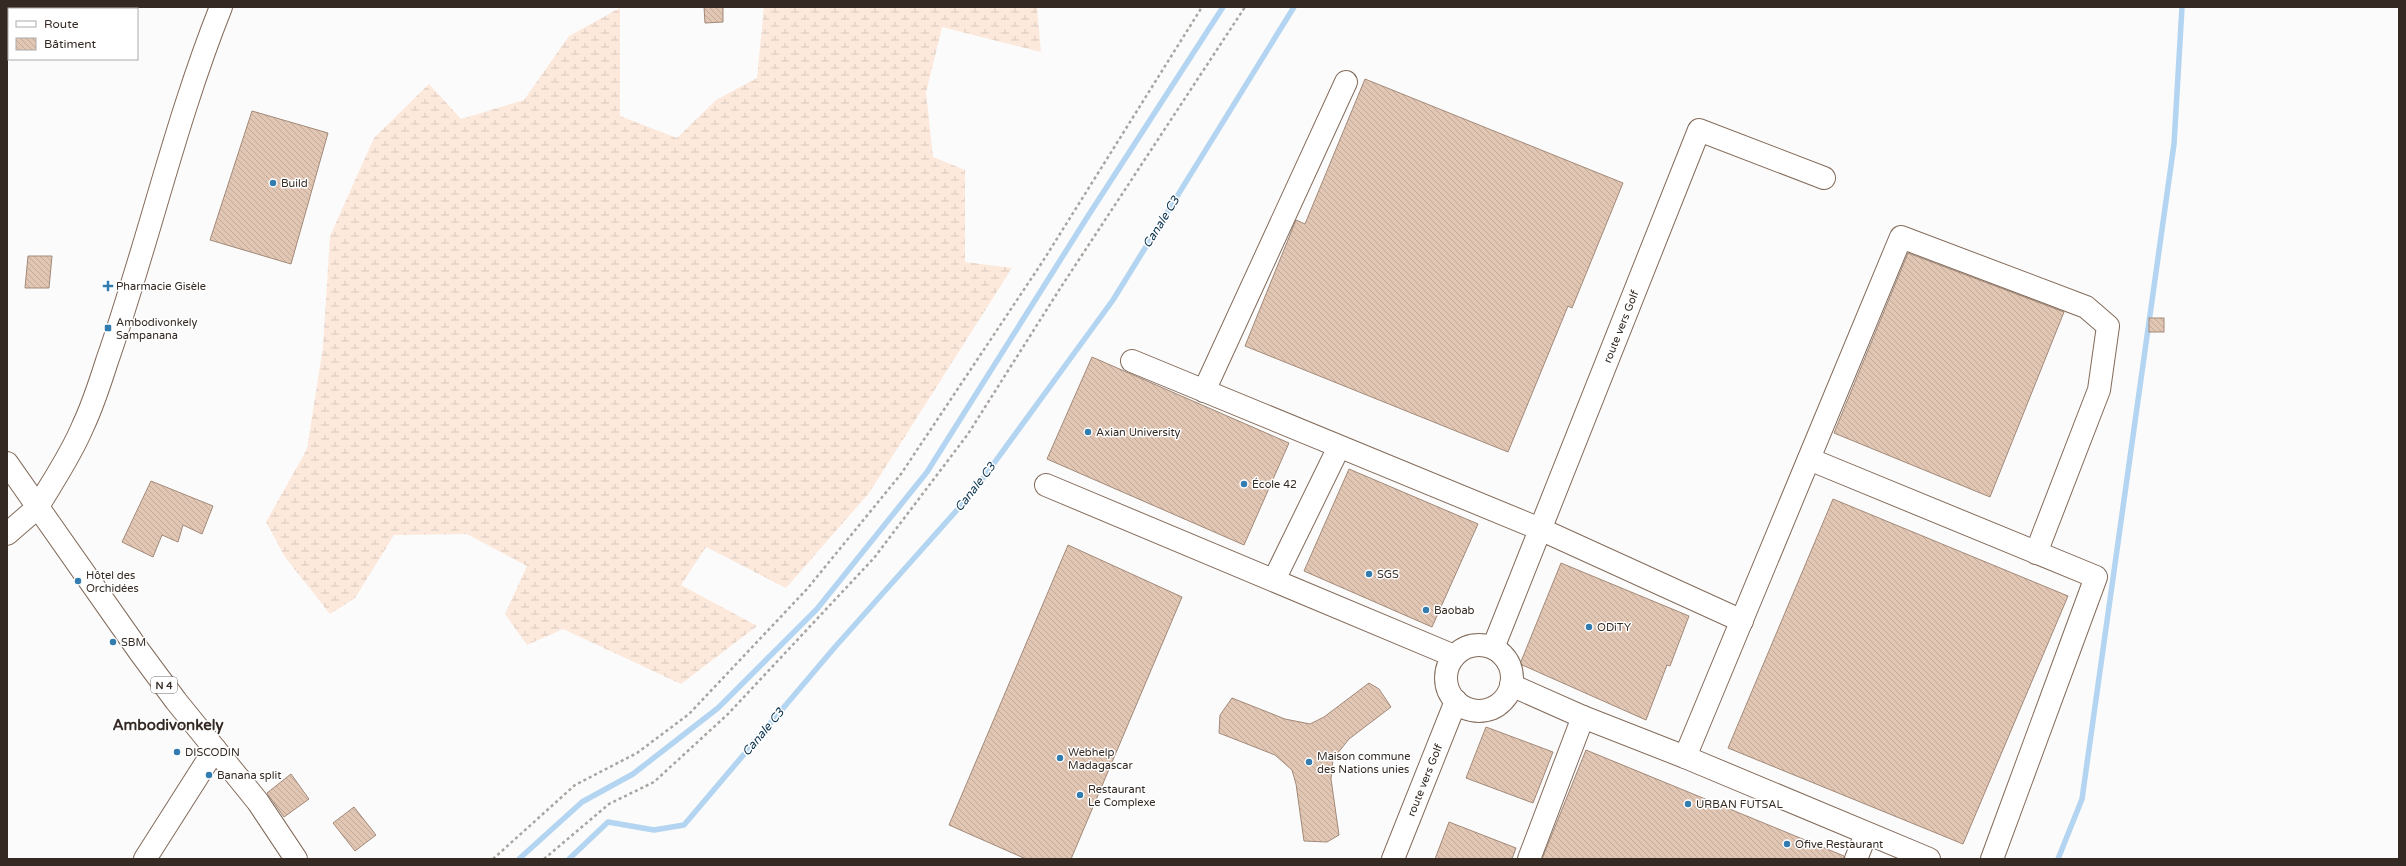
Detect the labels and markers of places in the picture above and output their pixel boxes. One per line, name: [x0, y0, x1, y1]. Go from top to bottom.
place label: Build: [281, 177, 308, 190]
marker: Build: [268, 178, 278, 188]
place label: Pharmacie Gisèle: [116, 280, 206, 293]
marker: Pharmacie Gisèle: [103, 281, 113, 291]
place label: Ambodivonkely Sampanana: [116, 316, 198, 342]
marker: Ambodivonkely Sampanana: [103, 323, 113, 333]
place label: Axian University: [1096, 426, 1181, 439]
marker: Axian University: [1083, 427, 1093, 437]
place label: École 42: [1252, 477, 1297, 491]
marker: École 42: [1239, 479, 1249, 489]
place label: SGS: [1377, 568, 1399, 581]
place label: Hôtel des Orchidées: [86, 569, 139, 595]
marker: SGS: [1364, 569, 1374, 579]
marker: Hôtel des Orchidées: [73, 576, 83, 586]
place label: Baobab: [1434, 604, 1475, 617]
marker: Baobab: [1421, 605, 1431, 615]
place label: ODiTY: [1597, 621, 1631, 634]
marker: ODiTY: [1584, 622, 1594, 632]
place label: SBM: [121, 636, 146, 649]
marker: SBM: [108, 637, 118, 647]
place label: DISCODIN: [185, 746, 240, 759]
place label: Webhelp Madagascar: [1068, 746, 1133, 772]
marker: DISCODIN: [172, 747, 182, 757]
place label: Maison commune des Nations unies: [1317, 750, 1410, 776]
marker: Webhelp Madagascar: [1055, 753, 1065, 763]
marker: Maison commune des Nations unies: [1304, 757, 1314, 767]
place label: Banana split: [217, 769, 281, 782]
marker: Banana split: [204, 770, 214, 780]
place label: Restaurant Le Complexe: [1088, 783, 1156, 809]
marker: Restaurant Le Complexe: [1075, 790, 1085, 800]
place label: URBAN FUTSAL: [1696, 798, 1783, 811]
marker: URBAN FUTSAL: [1683, 799, 1693, 809]
place label: Ofive Restaurant: [1795, 838, 1883, 851]
marker: Ofive Restaurant: [1782, 839, 1792, 849]

